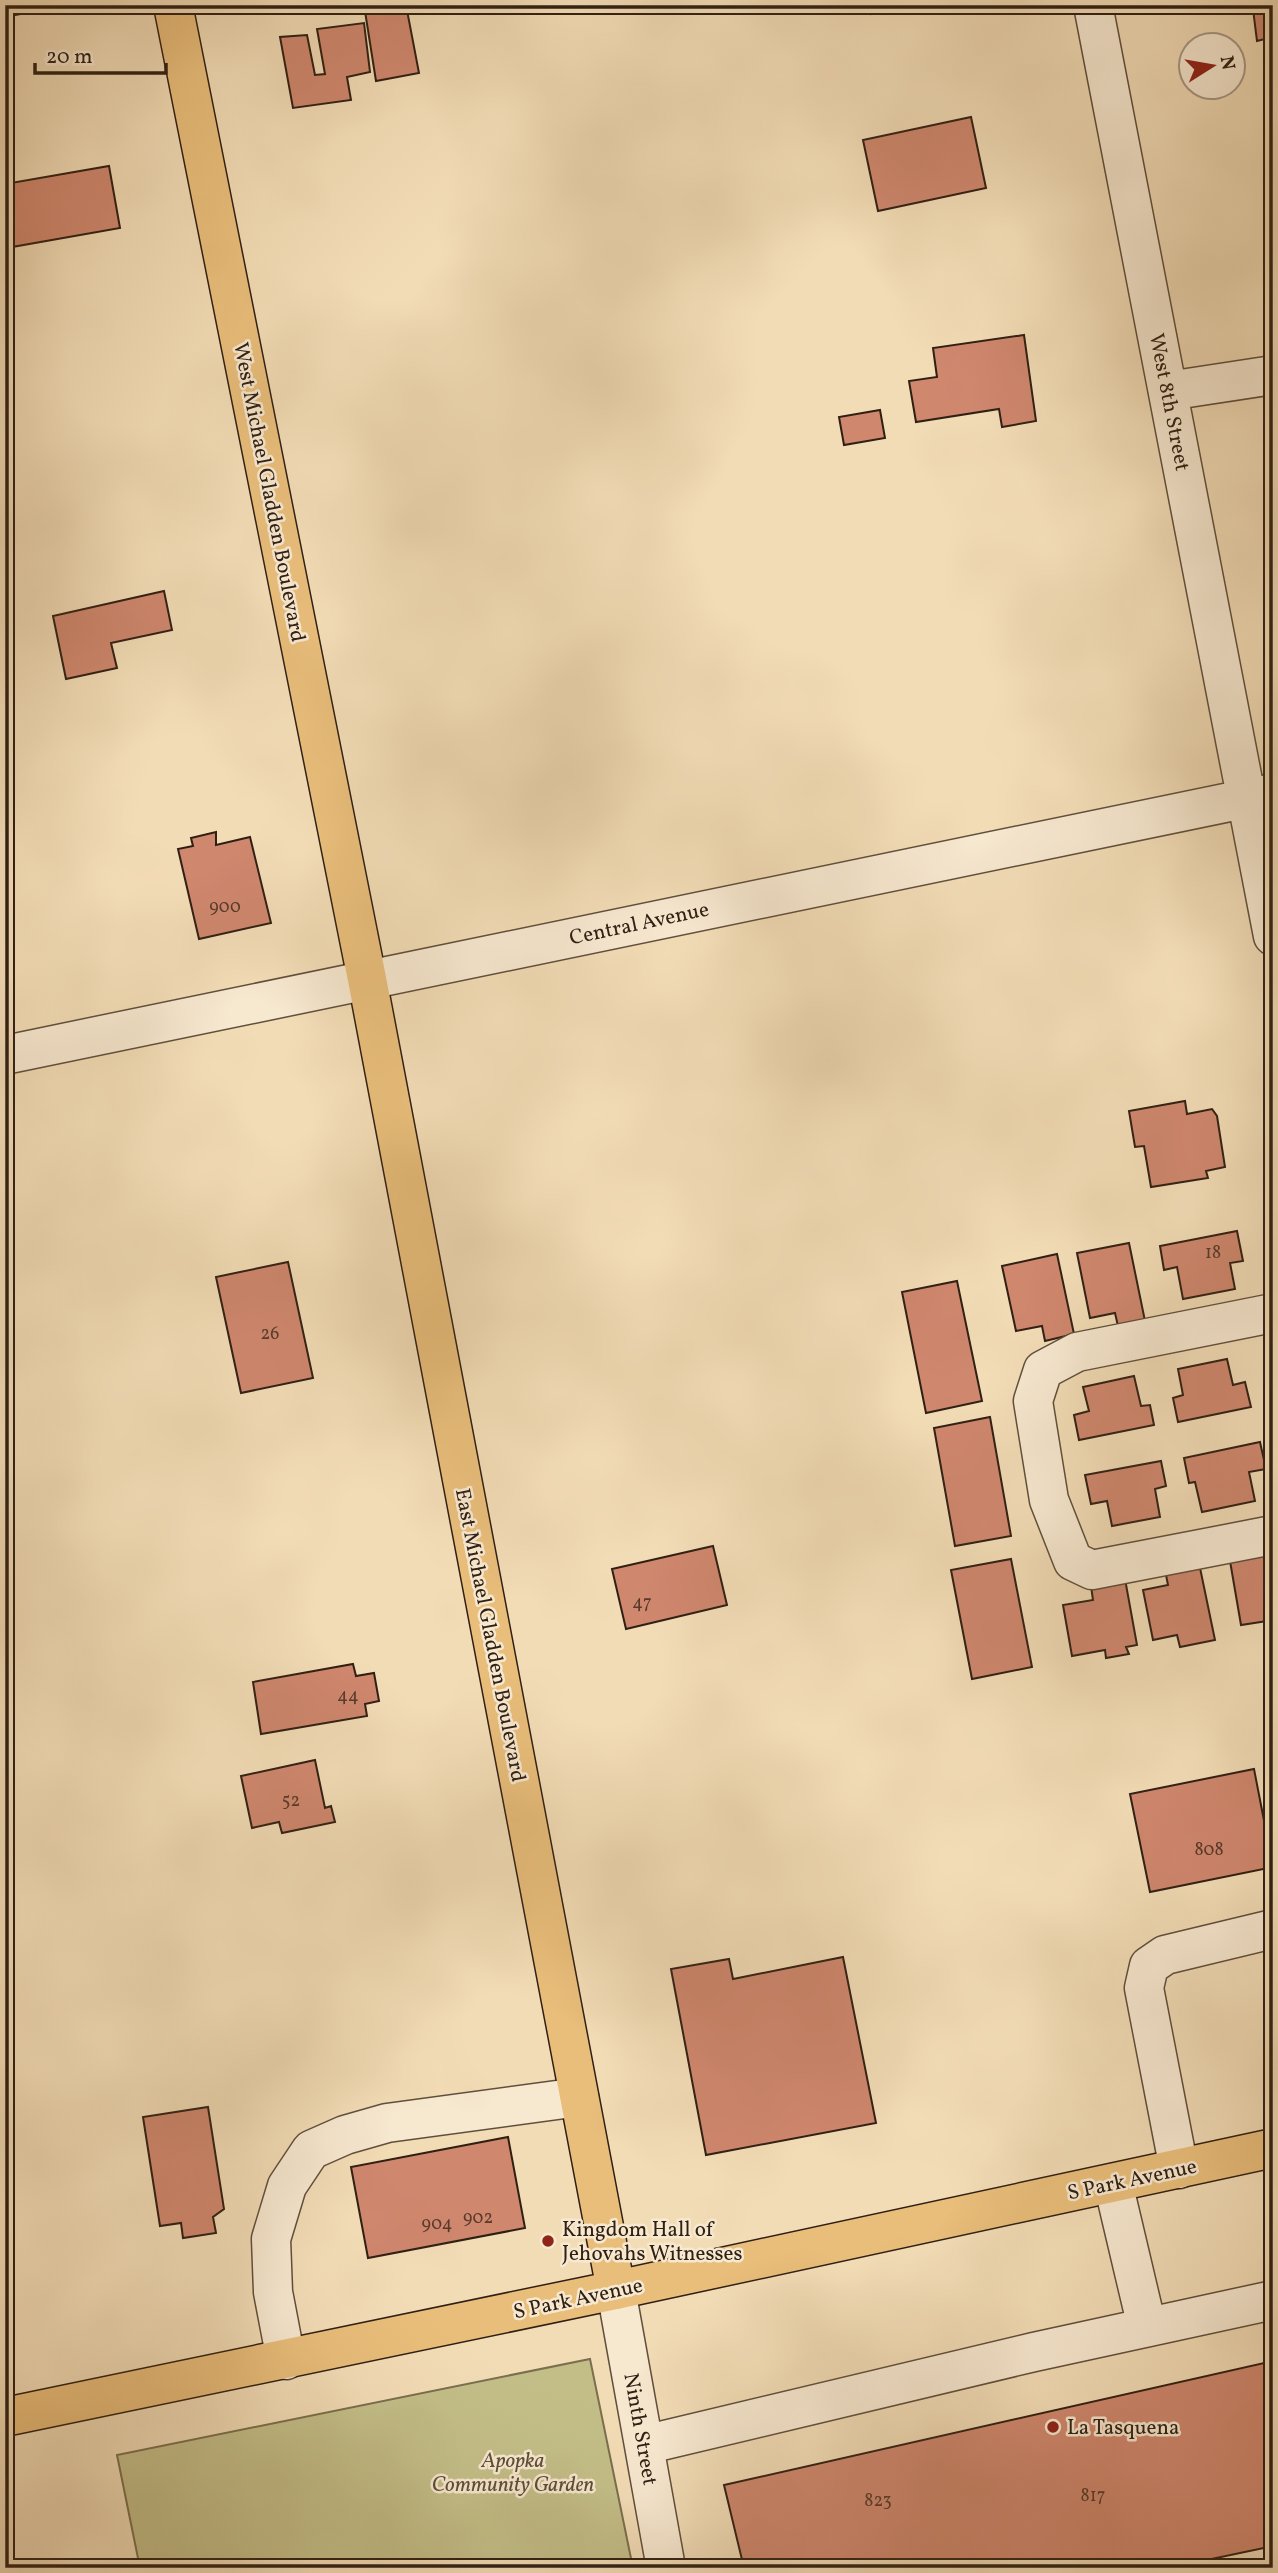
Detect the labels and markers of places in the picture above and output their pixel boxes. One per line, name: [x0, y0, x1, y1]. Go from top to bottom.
place label: Kingdom Hall of Jehovahs Witnesses: [562, 2216, 743, 2269]
marker: Kingdom Hall of Jehovahs Witnesses: [540, 2233, 556, 2249]
place label: La Tasquena: [1067, 2414, 1180, 2443]
marker: La Tasquena: [1045, 2419, 1061, 2435]

